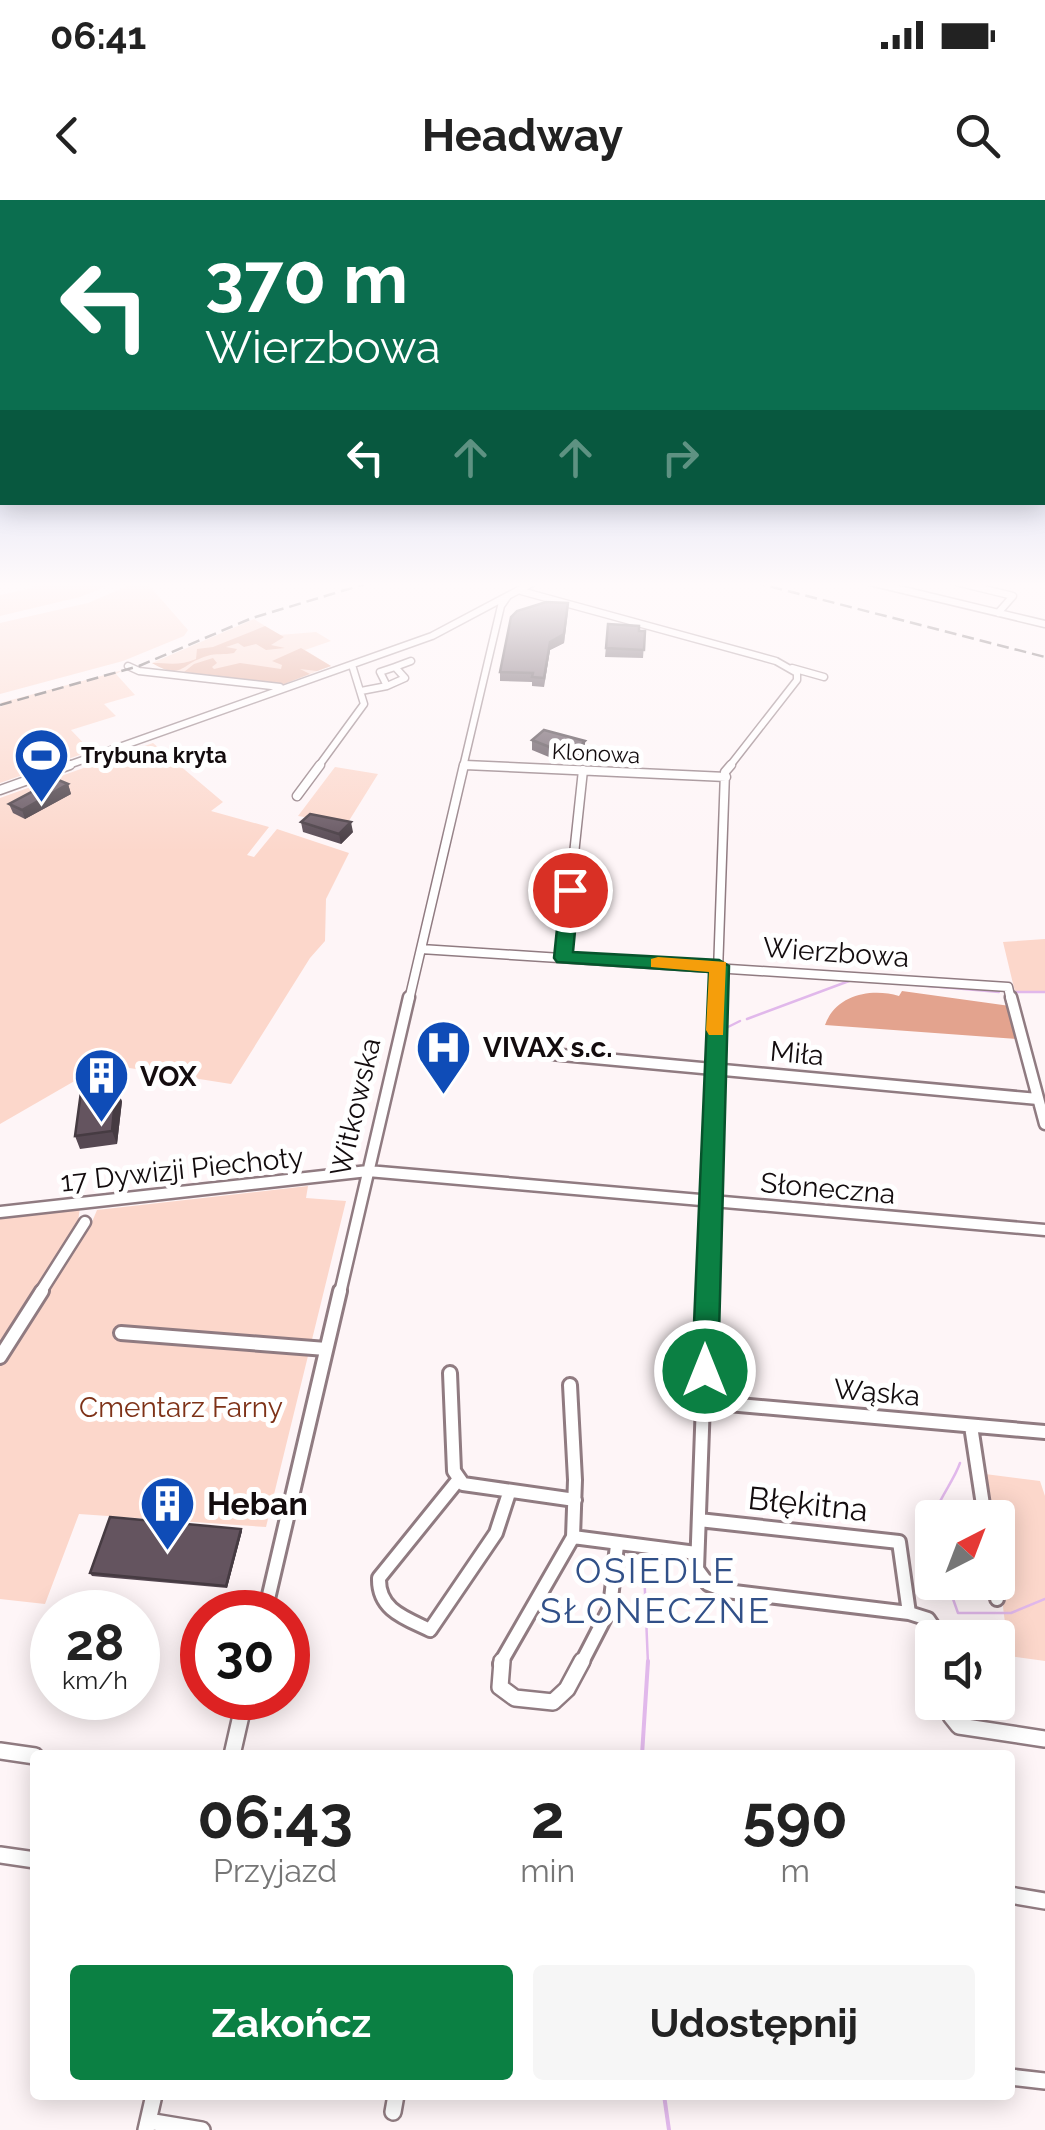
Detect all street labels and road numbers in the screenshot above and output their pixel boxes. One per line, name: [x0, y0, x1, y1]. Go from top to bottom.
street label: Klonowa: [551, 738, 641, 768]
street label: Wierzbowa: [762, 931, 910, 974]
street label: Witkowska: [324, 1035, 387, 1180]
street label: Miła: [769, 1035, 825, 1072]
street label: 17 Dywizji Piechoty: [59, 1140, 305, 1199]
street label: Słoneczna: [759, 1166, 897, 1211]
street label: Wąska: [832, 1372, 922, 1413]
street label: Błękitna: [746, 1479, 870, 1528]

